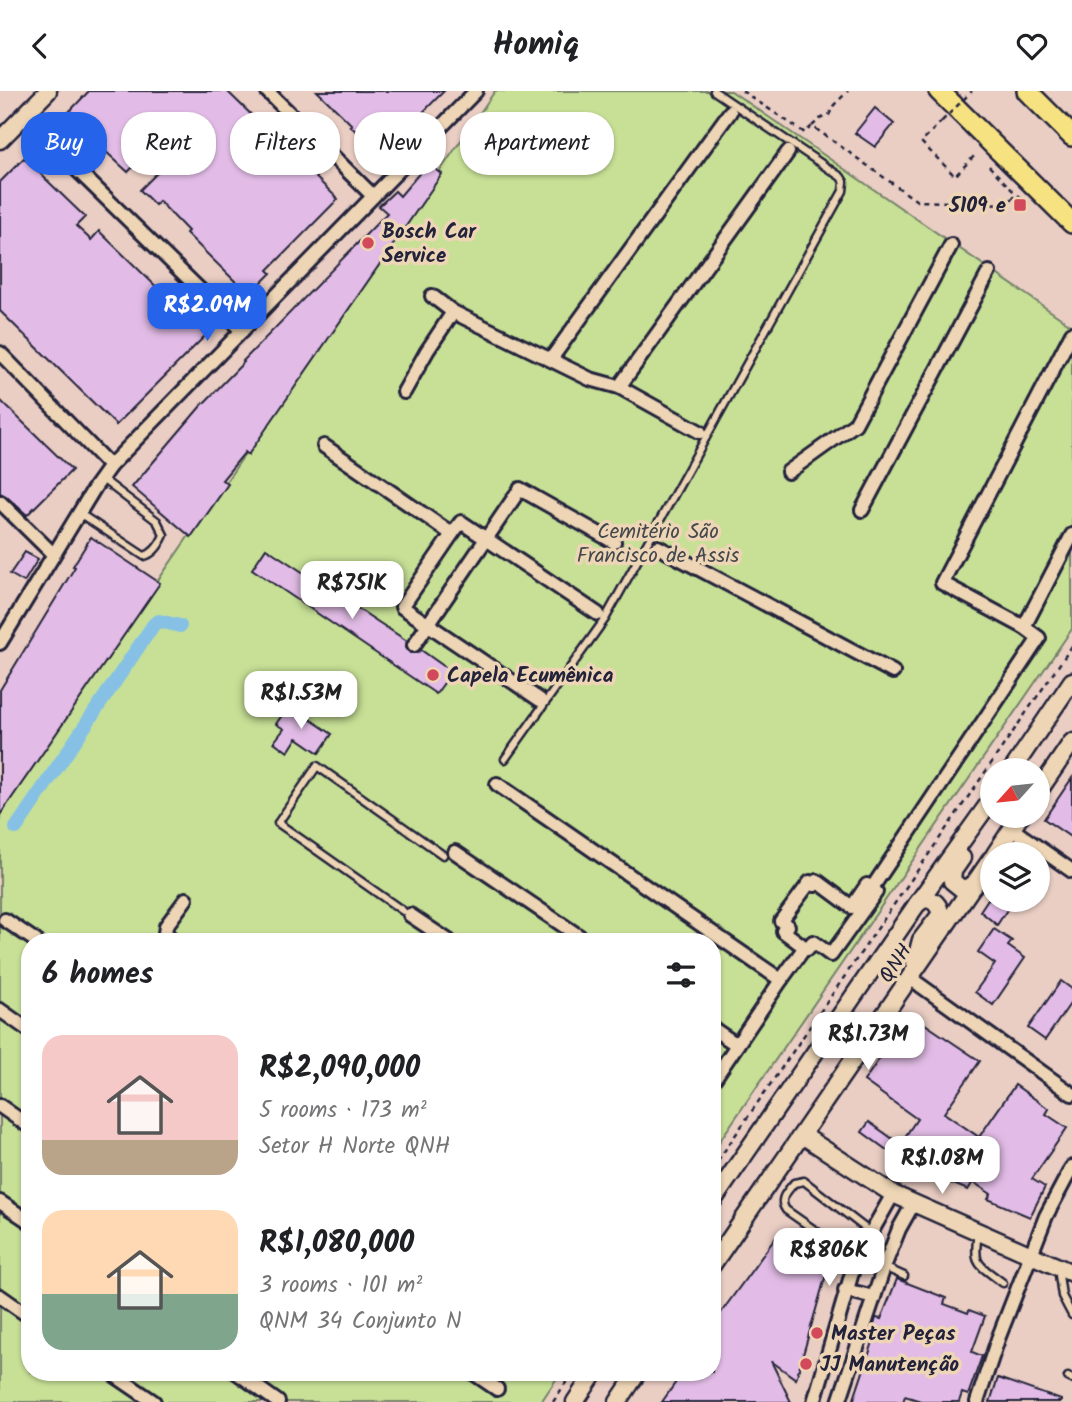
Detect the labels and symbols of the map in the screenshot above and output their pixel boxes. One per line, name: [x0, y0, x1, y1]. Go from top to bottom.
place label: 5109 e: [948, 190, 1006, 223]
marker: 5109 e: [1012, 197, 1028, 213]
place label: Bosch Car Service: [382, 216, 477, 273]
marker: Bosch Car Service: [360, 235, 376, 251]
pin: R$2.09M: [142, 283, 272, 343]
park label: Cemitério São Francisco de Assis: [577, 516, 739, 573]
pin: R$751K: [295, 561, 409, 621]
place label: Capela Ecumênica: [447, 660, 614, 693]
marker: Capela Ecumênica: [425, 667, 441, 683]
pin: R$1.53M: [236, 671, 366, 731]
north arrow: [980, 758, 1050, 828]
street label: QNH: [871, 937, 922, 990]
pin: R$1.73M: [803, 1013, 933, 1072]
pin: R$1.08M: [877, 1137, 1007, 1196]
pin: R$806K: [772, 1229, 886, 1288]
place label: Master Peças: [831, 1318, 956, 1351]
marker: Master Peças: [809, 1325, 825, 1341]
place label: JJ Manutenção: [820, 1349, 960, 1382]
marker: JJ Manutenção: [798, 1356, 814, 1372]

